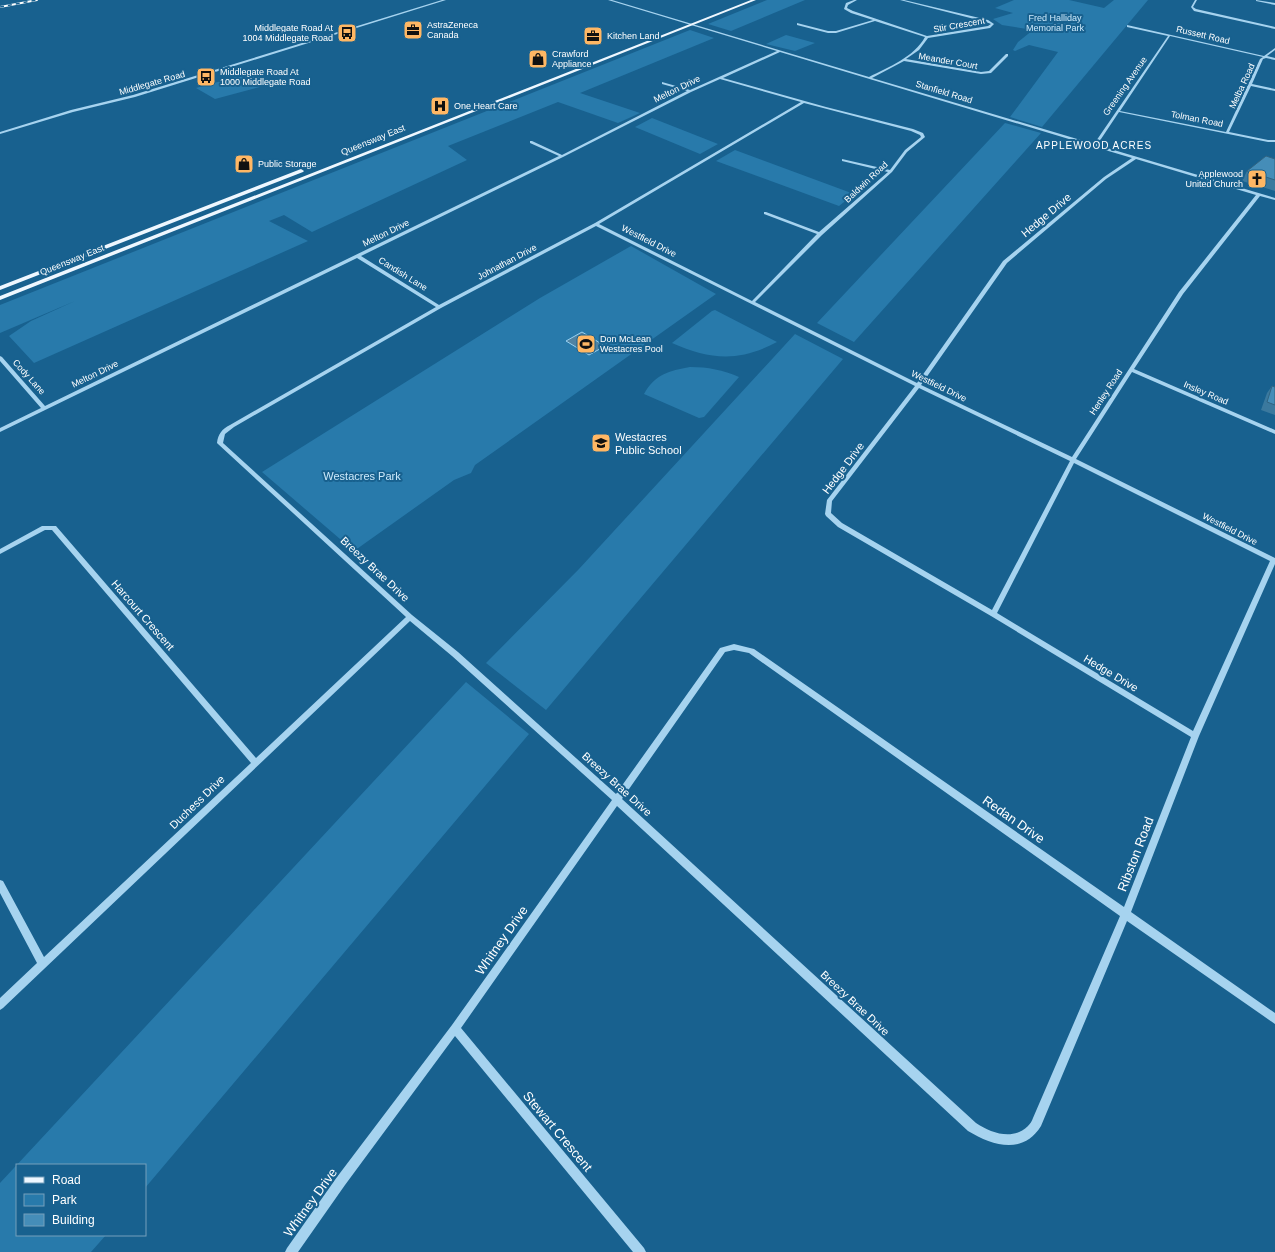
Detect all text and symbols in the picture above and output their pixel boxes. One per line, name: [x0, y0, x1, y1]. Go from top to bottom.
park label: Fred Halliday Memorial Park: [1026, 13, 1085, 33]
street label: Stir Crescent: [933, 15, 986, 34]
office icon: AstraZeneca Canada: [402, 19, 424, 41]
place label: AstraZeneca Canada: [427, 20, 478, 40]
bus stop icon: Middlegate Road At 1004 Middlegate Road: [336, 22, 358, 44]
place label: Middlegate Road At 1004 Middlegate Road: [242, 23, 333, 43]
street label: Russett Road: [1175, 24, 1231, 46]
office icon: Kitchen Land: [582, 25, 604, 47]
place label: Kitchen Land: [607, 31, 660, 41]
shop icon: Crawford Appliance: [527, 48, 549, 70]
place label: Crawford Appliance: [552, 49, 592, 69]
street label: Meander Court: [918, 51, 979, 71]
street label: Greening Avenue: [1101, 55, 1149, 117]
street label: Melba Road: [1227, 62, 1257, 110]
bus stop icon: Middlegate Road At 1000 Middlegate Road: [195, 66, 217, 88]
place label: Middlegate Road At 1000 Middlegate Road: [220, 67, 311, 87]
street label: Middlegate Road: [118, 69, 186, 97]
street label: Melton Drive: [652, 73, 702, 105]
street label: Stanfield Road: [914, 79, 974, 105]
hospital icon: One Heart Care: [429, 95, 451, 117]
place label: One Heart Care: [454, 101, 518, 111]
street label: Tolman Road: [1170, 109, 1224, 129]
street label: Queensway East: [340, 122, 407, 157]
district label: APPLEWOOD ACRES: [1036, 140, 1152, 151]
shop icon: Public Storage: [233, 153, 255, 175]
place label: Public Storage: [258, 159, 317, 169]
street label: Baldwin Road: [842, 159, 890, 205]
church icon: Applewood United Church: [1246, 168, 1268, 190]
place label: Applewood United Church: [1185, 169, 1243, 189]
street label: Hedge Drive: [1019, 191, 1073, 239]
street label: Melton Drive: [361, 217, 411, 249]
street label: Westfield Drive: [620, 223, 678, 259]
street label: Queensway East: [39, 242, 106, 277]
street label: Johnathan Drive: [476, 242, 538, 282]
street label: Candish Lane: [377, 255, 429, 293]
sports icon: Don McLean Westacres Pool: [575, 333, 597, 355]
place label: Don McLean Westacres Pool: [600, 334, 663, 354]
street label: Cody Lane: [11, 357, 47, 397]
street label: Melton Drive: [70, 358, 120, 390]
street label: Henley Road: [1088, 367, 1124, 417]
street label: Westfield Drive: [910, 368, 968, 404]
street label: Insley Road: [1182, 379, 1230, 407]
place label: Westacres Public School: [615, 431, 682, 456]
school or university icon: Westacres Public School: [590, 432, 612, 454]
street label: Hedge Drive: [820, 440, 866, 496]
park label: Westacres Park: [323, 470, 401, 482]
street label: Westfield Drive: [1201, 511, 1259, 547]
street label: Breezy Brae Drive: [338, 534, 412, 604]
street label: Harcourt Crescent: [109, 577, 177, 653]
street label: Hedge Drive: [1082, 652, 1140, 694]
street label: Breezy Brae Drive: [580, 750, 654, 818]
street label: Duchess Drive: [167, 773, 227, 831]
street label: Redan Drive: [980, 793, 1048, 846]
street label: Ribston Road: [1114, 815, 1157, 894]
street label: Whitney Drive: [472, 903, 531, 978]
street label: Breezy Brae Drive: [818, 968, 892, 1038]
street label: Stewart Crescent: [520, 1088, 596, 1175]
legend: [16, 1164, 146, 1236]
street label: Whitney Drive: [281, 1165, 340, 1239]
text: Road: [52, 1173, 81, 1187]
text: Park: [52, 1193, 78, 1207]
text: Building: [52, 1213, 95, 1227]

